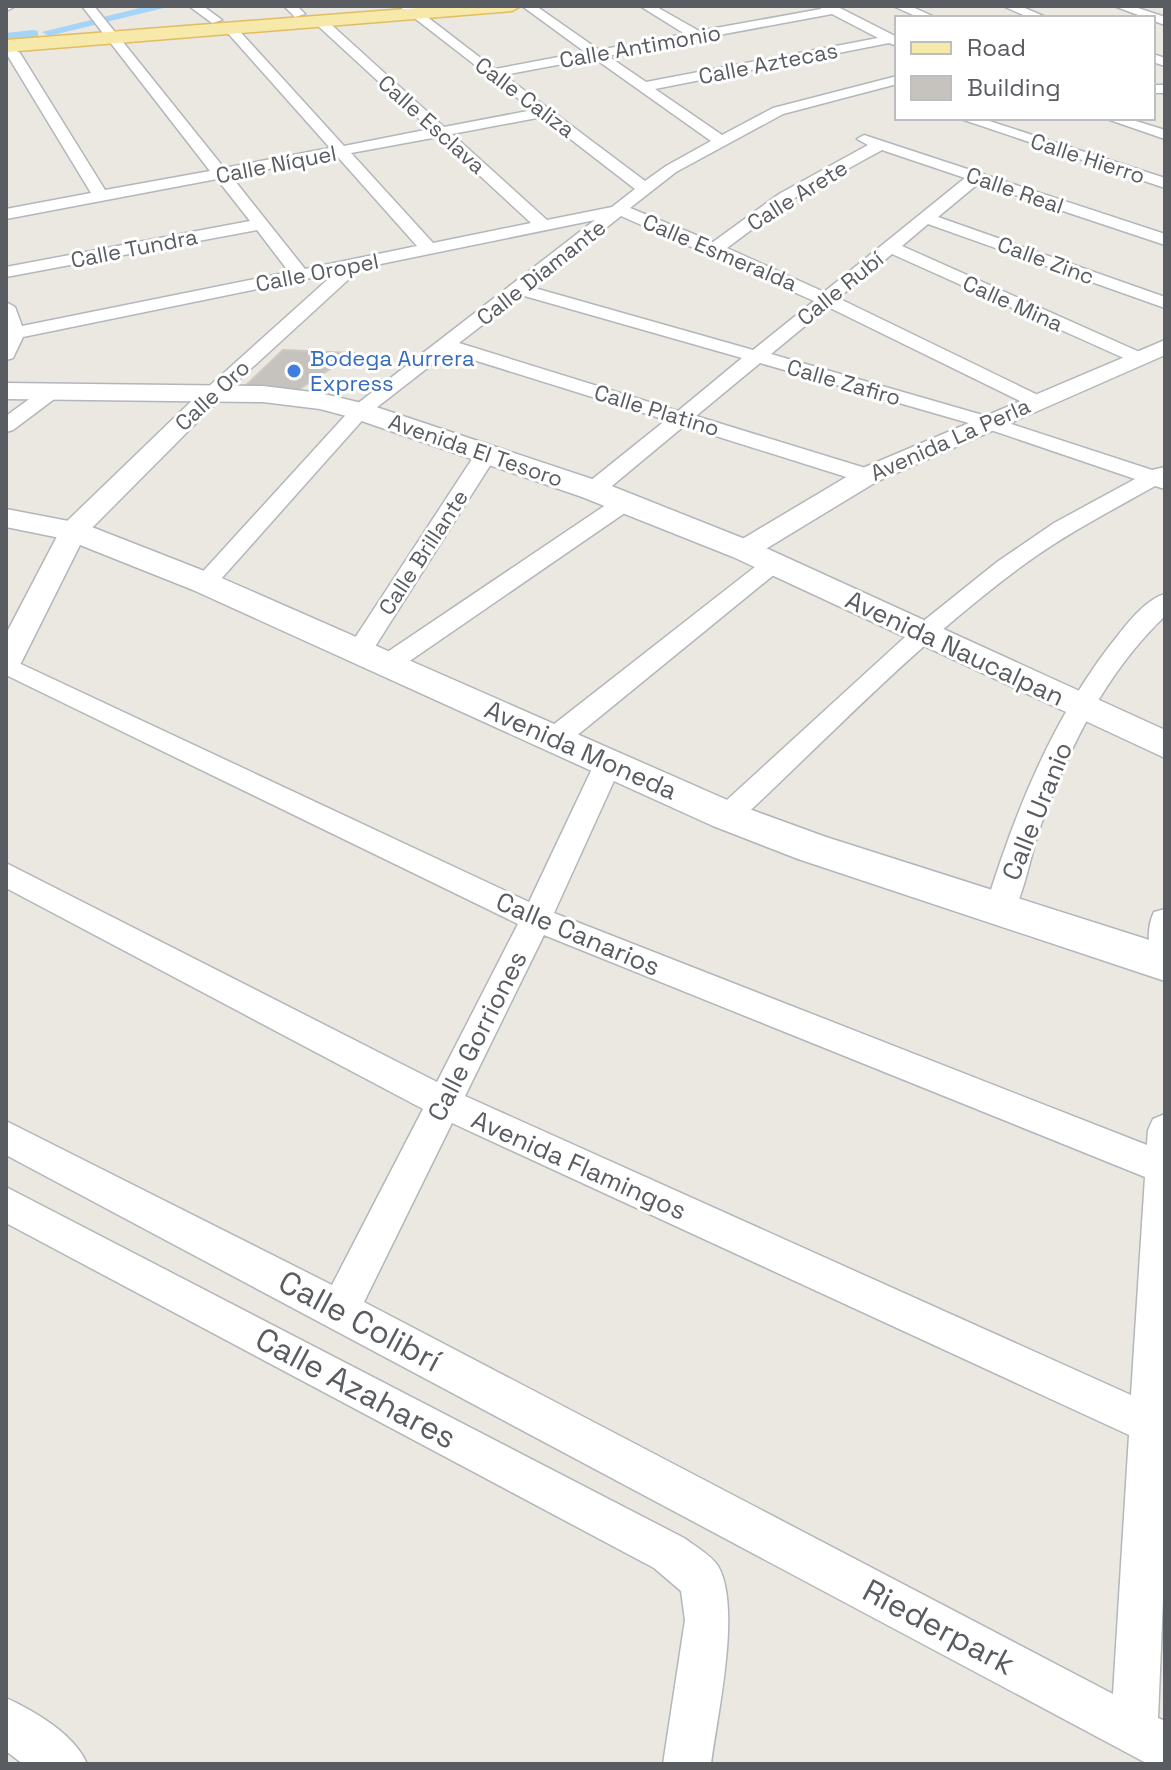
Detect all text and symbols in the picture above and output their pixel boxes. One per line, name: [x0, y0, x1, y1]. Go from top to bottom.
legend: [895, 16, 1155, 120]
street label: Calle Antimonio: [557, 18, 723, 74]
text: Road: [967, 32, 1026, 63]
street label: Calle Aztecas: [696, 36, 840, 90]
street label: Calle Caliza: [470, 50, 581, 144]
street label: Calle Esclava: [372, 68, 492, 180]
text: Building: [967, 72, 1061, 103]
street label: Calle Hierro: [1027, 126, 1149, 190]
street label: Calle Níquel: [213, 139, 339, 189]
street label: Calle Arete: [742, 153, 852, 237]
street label: Calle Real: [963, 160, 1067, 220]
street label: Calle Esmeralda: [639, 207, 802, 297]
street label: Calle Diamante: [471, 213, 611, 331]
street label: Calle Tundra: [68, 222, 200, 274]
street label: Calle Zinc: [994, 230, 1098, 290]
street label: Calle Rubí: [791, 244, 889, 331]
street label: Calle Oropel: [253, 246, 381, 298]
street label: Calle Mina: [959, 268, 1068, 338]
place label: Bodega Aurrera Express: [310, 344, 475, 397]
street label: Calle Zafiro: [784, 352, 904, 412]
street label: Calle Oro: [169, 353, 255, 437]
marker: Bodega Aurrera Express: [285, 362, 303, 380]
street label: Calle Platino: [591, 378, 723, 442]
street label: Avenida La Perla: [866, 391, 1034, 487]
street label: Avenida El Tesoro: [385, 407, 567, 493]
street label: Calle Brillante: [372, 484, 474, 620]
street label: Avenida Naucalpan: [840, 582, 1070, 714]
street label: Avenida Moneda: [480, 692, 683, 808]
street label: Calle Uranio: [994, 737, 1080, 885]
street label: Calle Canarios: [491, 884, 665, 984]
street label: Calle Gorriones: [419, 945, 535, 1127]
street label: Avenida Flamingos: [466, 1102, 692, 1228]
street label: Calle Colibrí: [272, 1261, 448, 1381]
street label: Calle Azahares: [249, 1318, 463, 1458]
street label: Riederpark: [856, 1570, 1022, 1684]

